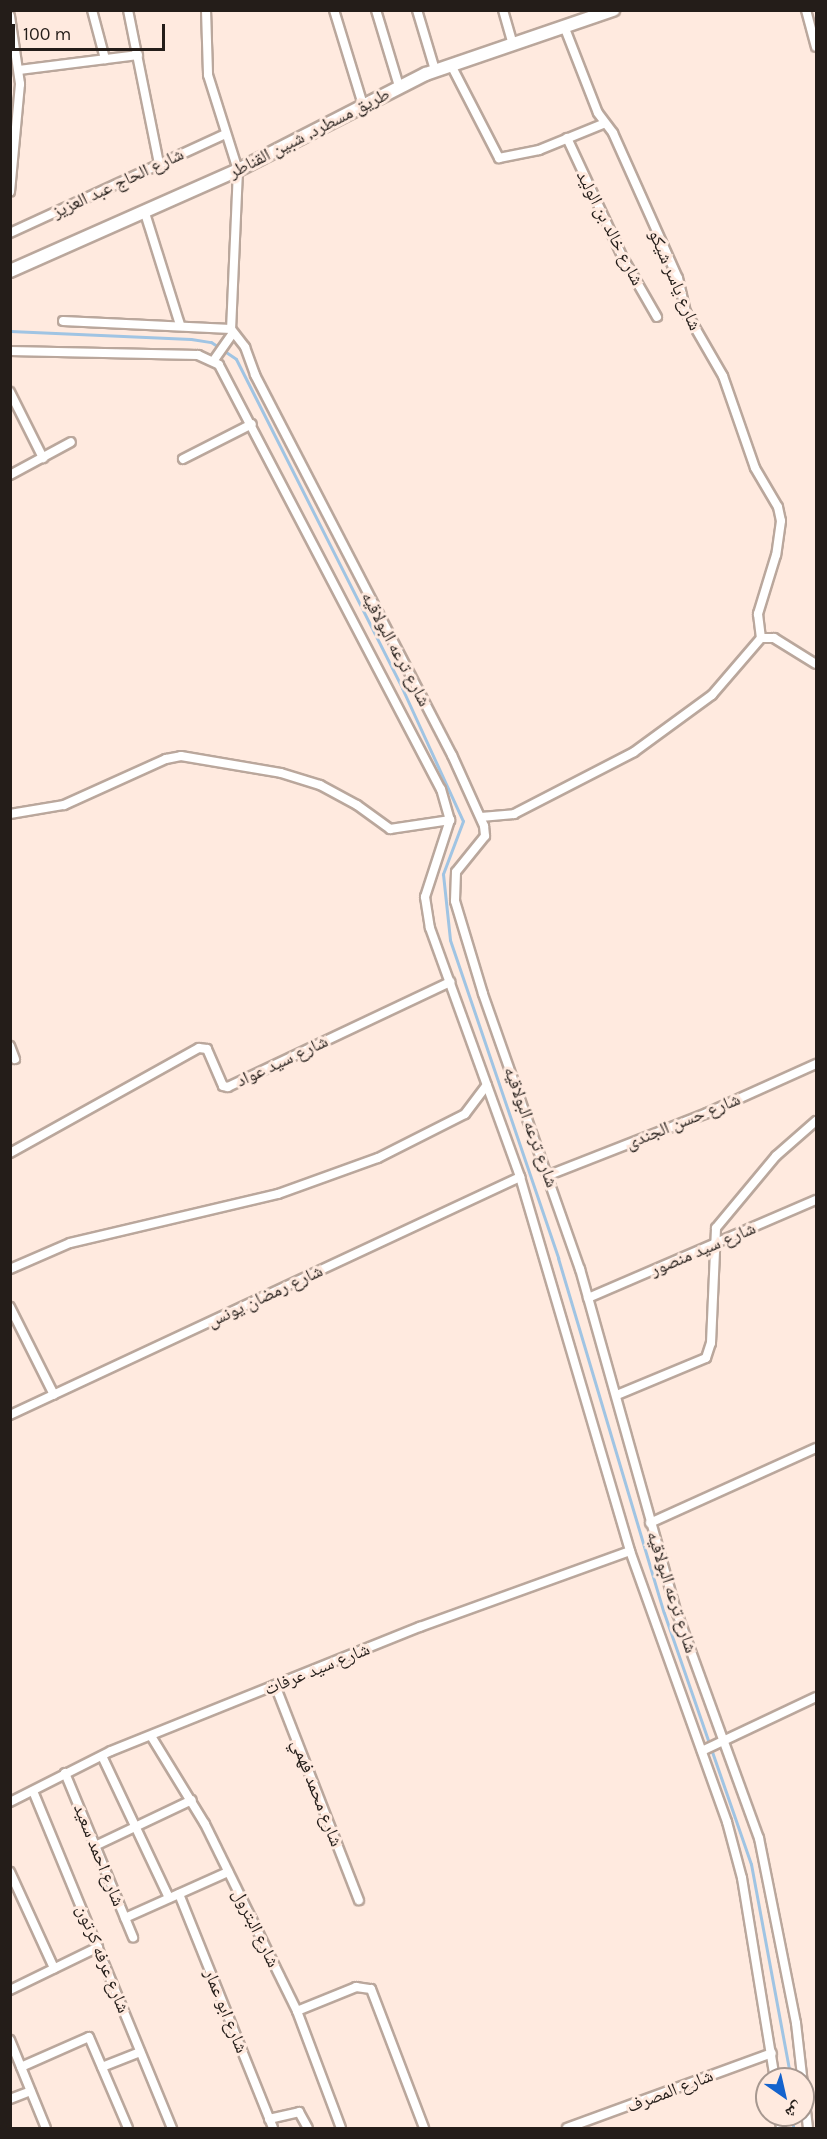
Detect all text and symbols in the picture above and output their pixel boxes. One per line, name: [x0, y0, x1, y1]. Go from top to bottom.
scale bar: [15, 12, 168, 50]
text: 100 m: [23, 23, 71, 45]
street label: طريق مسطرد, شبين القناطر: [225, 83, 393, 183]
street label: شارع الحاج عبد العزيز: [49, 143, 187, 223]
street label: شارع خالد بن الوليد: [572, 167, 648, 289]
street label: شارع ياسر شيكو: [644, 226, 706, 334]
street label: شارع ترعه البولاقيه: [357, 588, 435, 710]
street label: شارع سيد عواد: [233, 1030, 331, 1092]
street label: شارع ترعه البولاقيه: [499, 1064, 563, 1190]
street label: شارع حسن الجندى: [623, 1088, 743, 1154]
street label: شارع سيد منصور: [647, 1217, 759, 1281]
street label: شارع رمضان يونس: [204, 1260, 326, 1332]
street label: شارع ترعه البولاقيه: [642, 1528, 702, 1656]
street label: شارع سيد عرفات: [261, 1638, 373, 1700]
street label: شارع محمد فهمي: [287, 1736, 347, 1850]
street label: شارع احمد سعيد: [69, 1801, 129, 1909]
street label: شارع البترول: [228, 1885, 284, 1971]
street label: شارع عرفه كرتون: [72, 1902, 134, 2016]
street label: شارع ابو عمار: [199, 1966, 253, 2056]
street label: شارع المصرف: [624, 2065, 716, 2117]
north arrow: [755, 2067, 815, 2127]
text: ش: [782, 2098, 807, 2123]

